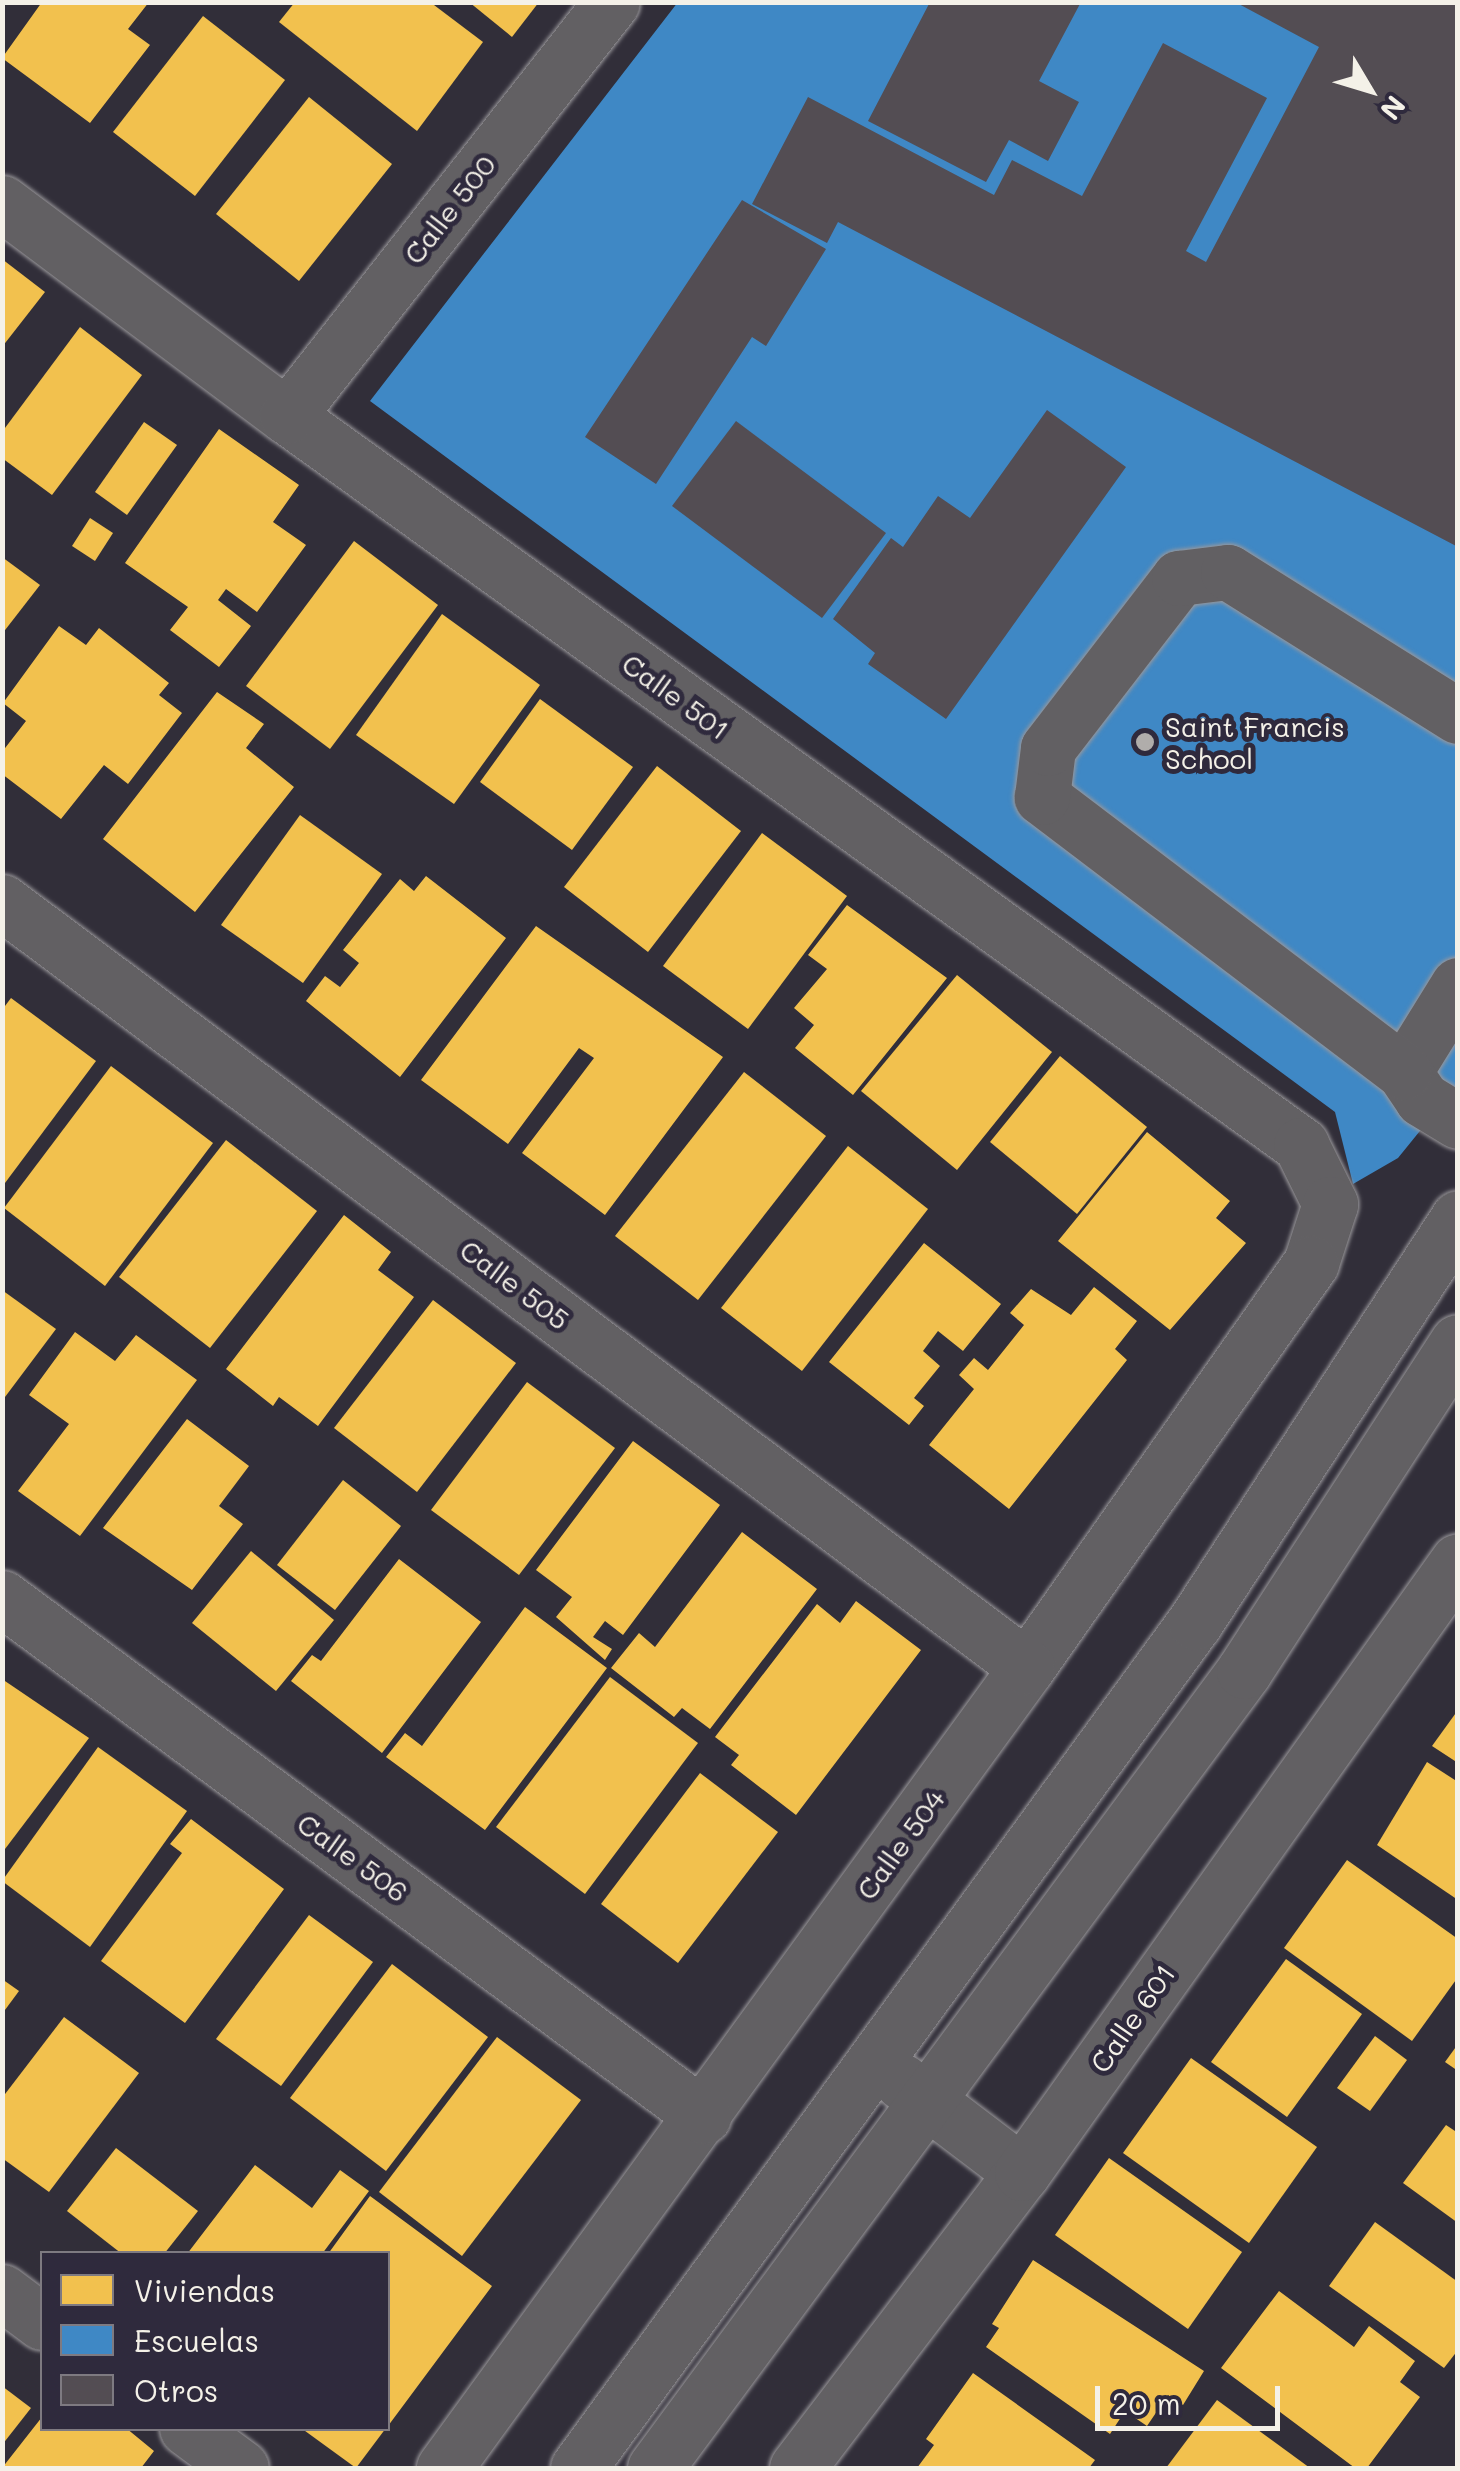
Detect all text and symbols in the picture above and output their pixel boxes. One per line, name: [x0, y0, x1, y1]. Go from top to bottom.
north arrow: [1320, 40, 1420, 140]
text: N: [1373, 89, 1414, 128]
street label: Calle 500: [396, 148, 502, 270]
street label: Calle 501: [616, 646, 736, 746]
place label: Saint Francis School: [1165, 709, 1345, 775]
marker: Saint Francis School: [1134, 731, 1156, 753]
street label: Calle 505: [454, 1232, 576, 1336]
street label: Calle 504: [849, 1782, 951, 1906]
street label: Calle 506: [291, 1806, 415, 1908]
street label: Calle 601: [1083, 1957, 1181, 2079]
legend: [40, 2251, 390, 2431]
text: Viviendas: [134, 2270, 275, 2310]
text: Escuelas: [134, 2320, 259, 2360]
scale bar: [1100, 2366, 1285, 2428]
text: Otros: [134, 2370, 218, 2410]
text: 20 m: [1112, 2383, 1181, 2423]

